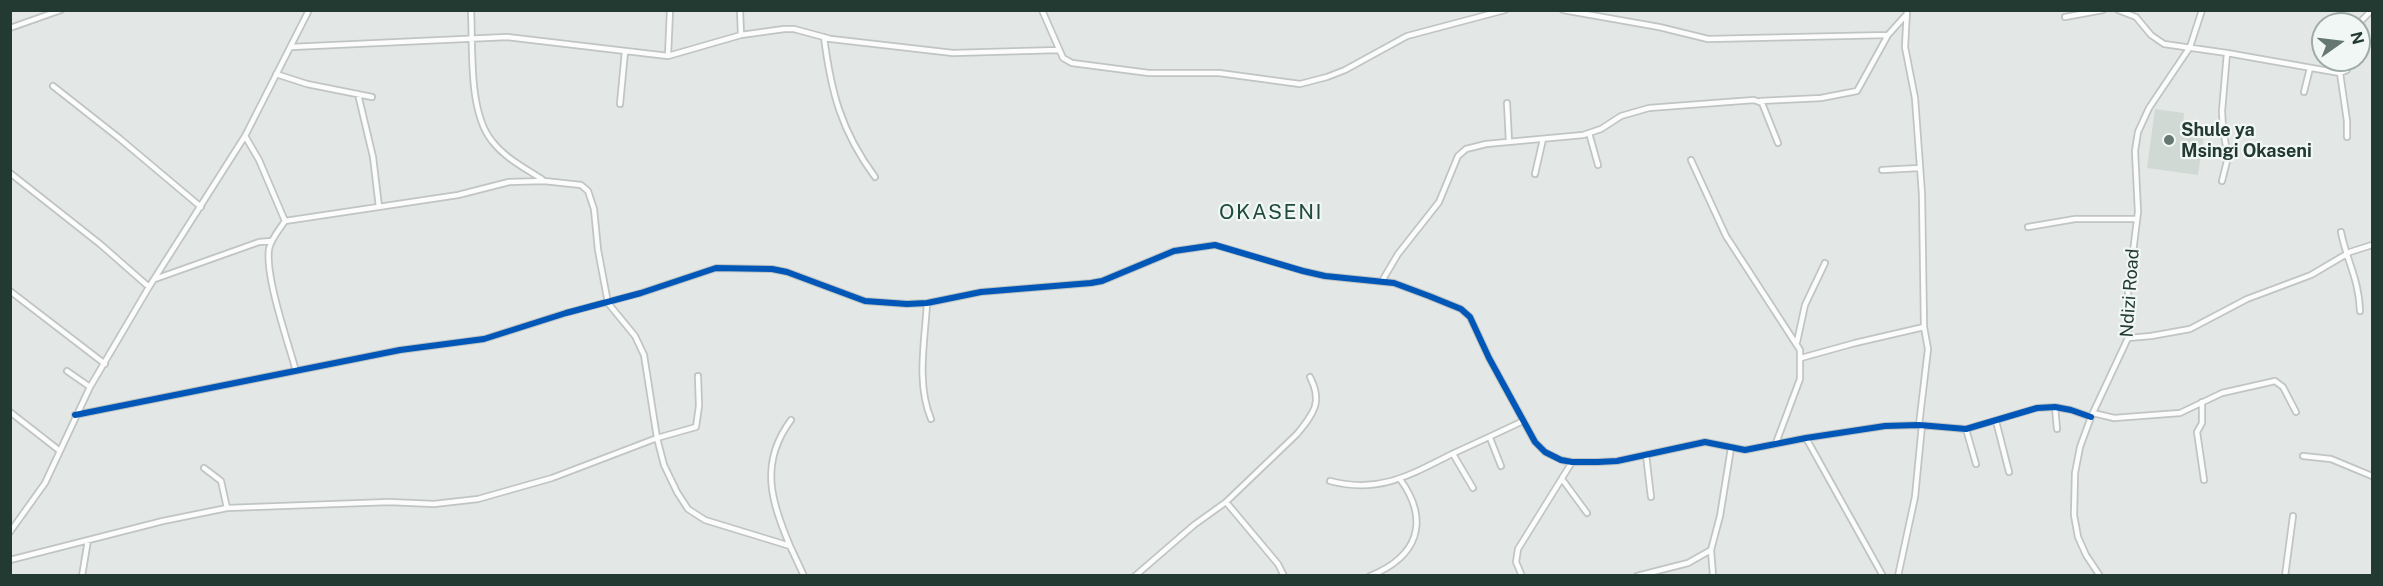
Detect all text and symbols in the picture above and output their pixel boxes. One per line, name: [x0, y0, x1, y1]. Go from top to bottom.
north arrow: [2311, 12, 2371, 72]
text: N: [2346, 30, 2368, 46]
place label: Shule ya Msingi Okaseni: [2181, 119, 2312, 162]
marker: Shule ya Msingi Okaseni: [2162, 133, 2176, 147]
district label: OKASENI: [1219, 200, 1323, 226]
street label: Ndizi Road: [2116, 248, 2144, 338]

